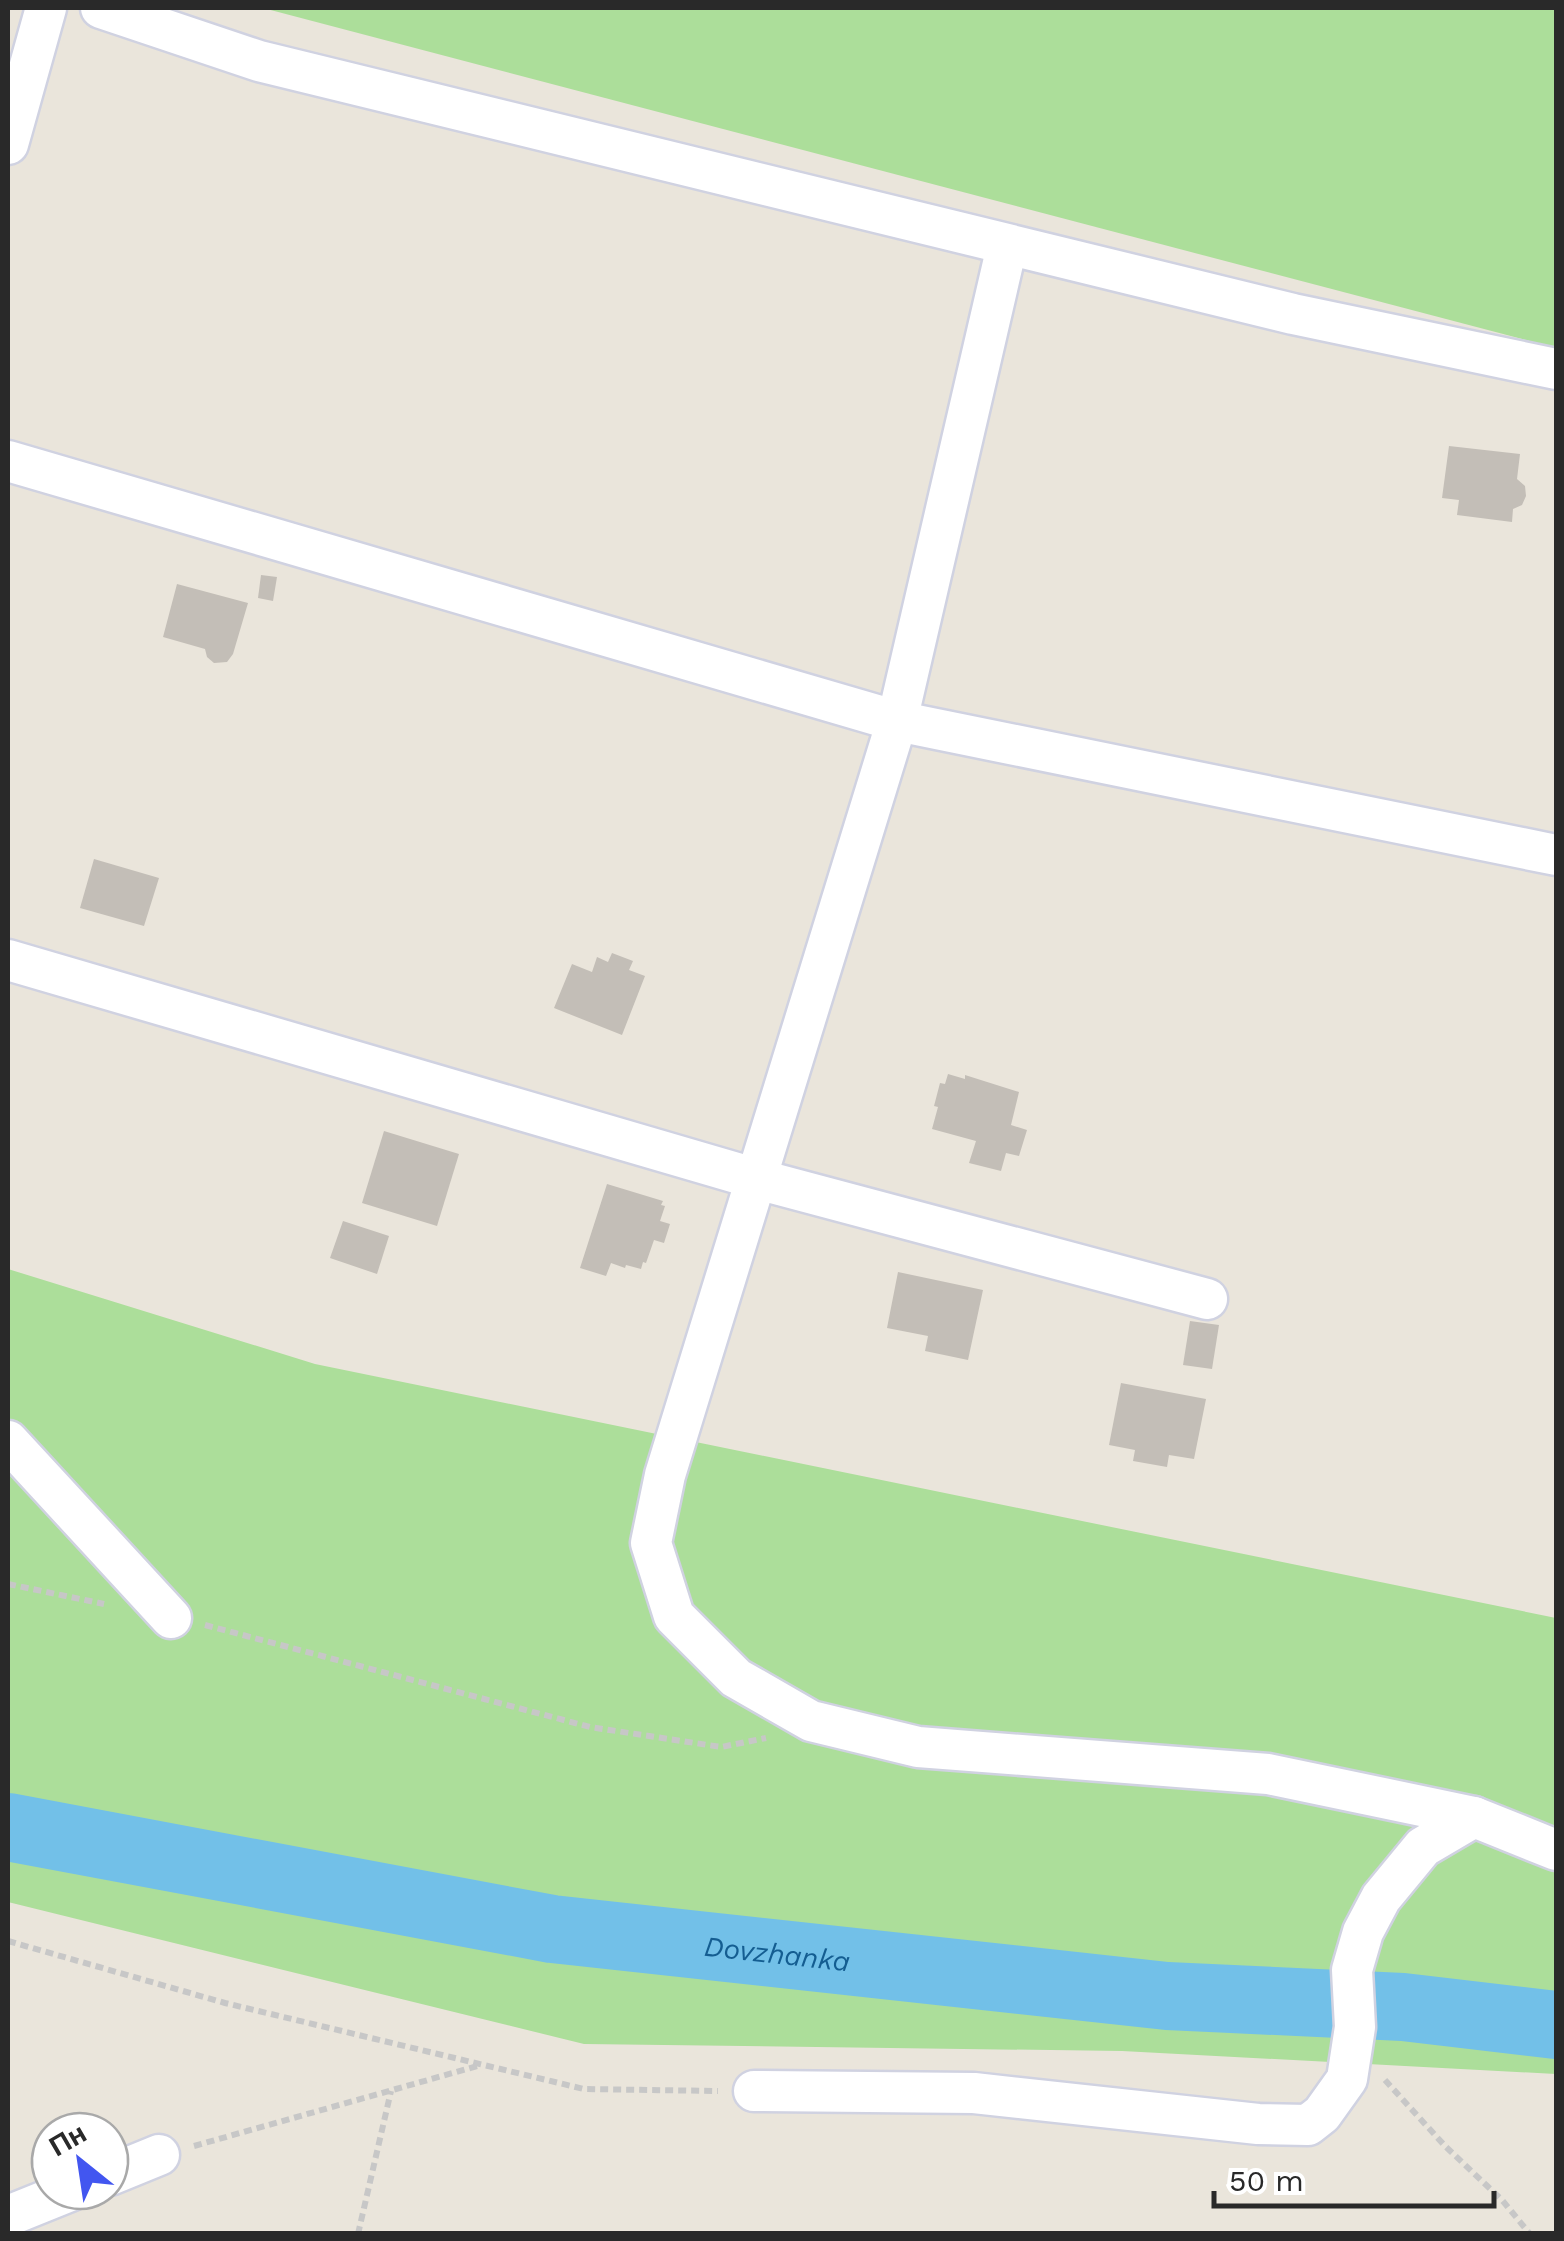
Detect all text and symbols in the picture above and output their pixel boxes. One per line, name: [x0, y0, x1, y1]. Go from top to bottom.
water label: Dovzhanka: [702, 1930, 852, 1978]
north arrow: [30, 2111, 130, 2211]
text: Пн: [43, 2116, 92, 2163]
scale bar: [1214, 2146, 1494, 2208]
text: 50 m: [1229, 2163, 1304, 2198]

